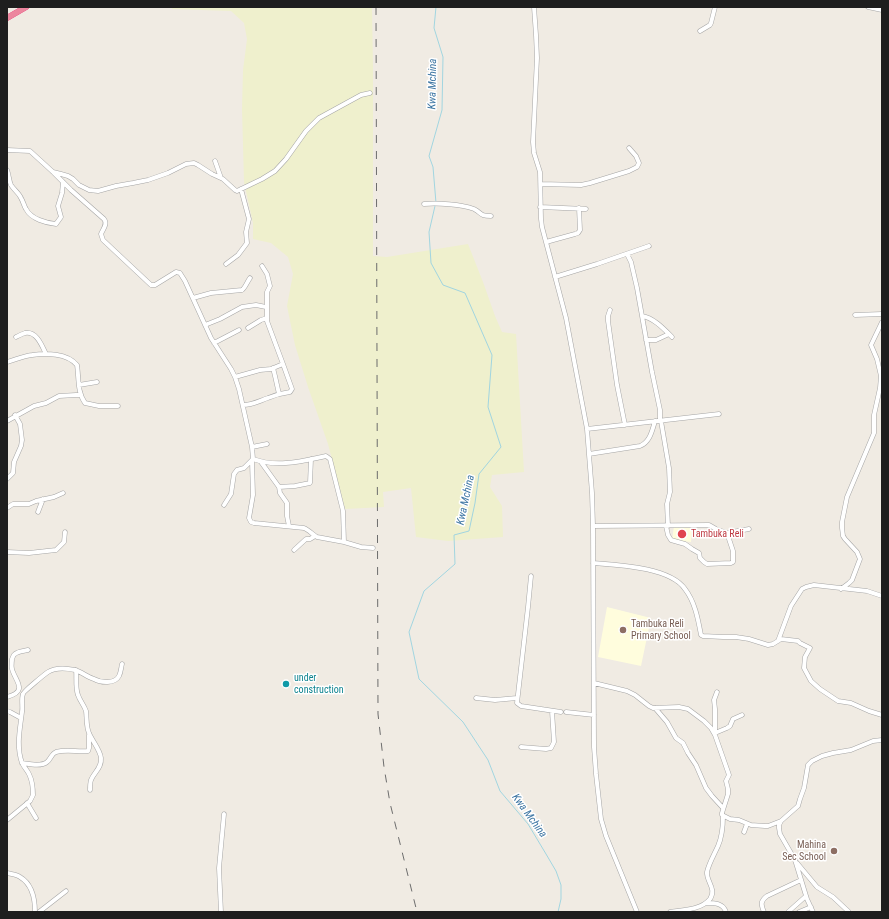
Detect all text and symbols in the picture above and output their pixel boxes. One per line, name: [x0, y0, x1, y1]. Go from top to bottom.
water label: Kwa Mchina: [426, 58, 440, 110]
water label: Kwa Mchina: [454, 474, 478, 526]
marker: Tambuka Reli: [676, 528, 688, 540]
place label: Tambuka Reli: [691, 528, 744, 540]
place label: Tambuka Reli Primary School: [631, 618, 691, 642]
marker: Tambuka Reli Primary School: [618, 625, 628, 635]
place label: under construction: [294, 672, 344, 696]
marker: under construction: [281, 679, 291, 689]
water label: Kwa Mchina: [509, 792, 549, 840]
place label: Mahina Sec School: [782, 839, 826, 862]
marker: Mahina Sec School: [829, 846, 839, 856]

